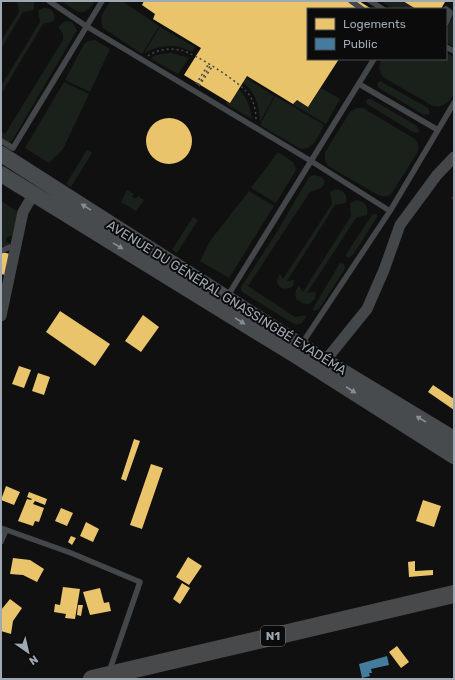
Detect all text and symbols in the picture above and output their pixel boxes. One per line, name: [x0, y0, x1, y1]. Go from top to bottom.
legend: [307, 8, 447, 60]
text: Logements: [343, 17, 406, 31]
text: Public: [343, 37, 378, 51]
one-way arrow: [80, 204, 92, 211]
street label: AVENUE DU GÉNÉRAL GNASSINGBÉ EYADÉMA: [104, 217, 350, 378]
one-way arrow: [113, 242, 123, 250]
one-way arrow: [235, 318, 246, 325]
one-way arrow: [345, 387, 356, 394]
one-way arrow: [415, 415, 427, 422]
road number: N1: [261, 626, 285, 646]
north arrow: [8, 632, 48, 672]
text: N: [26, 652, 40, 668]

